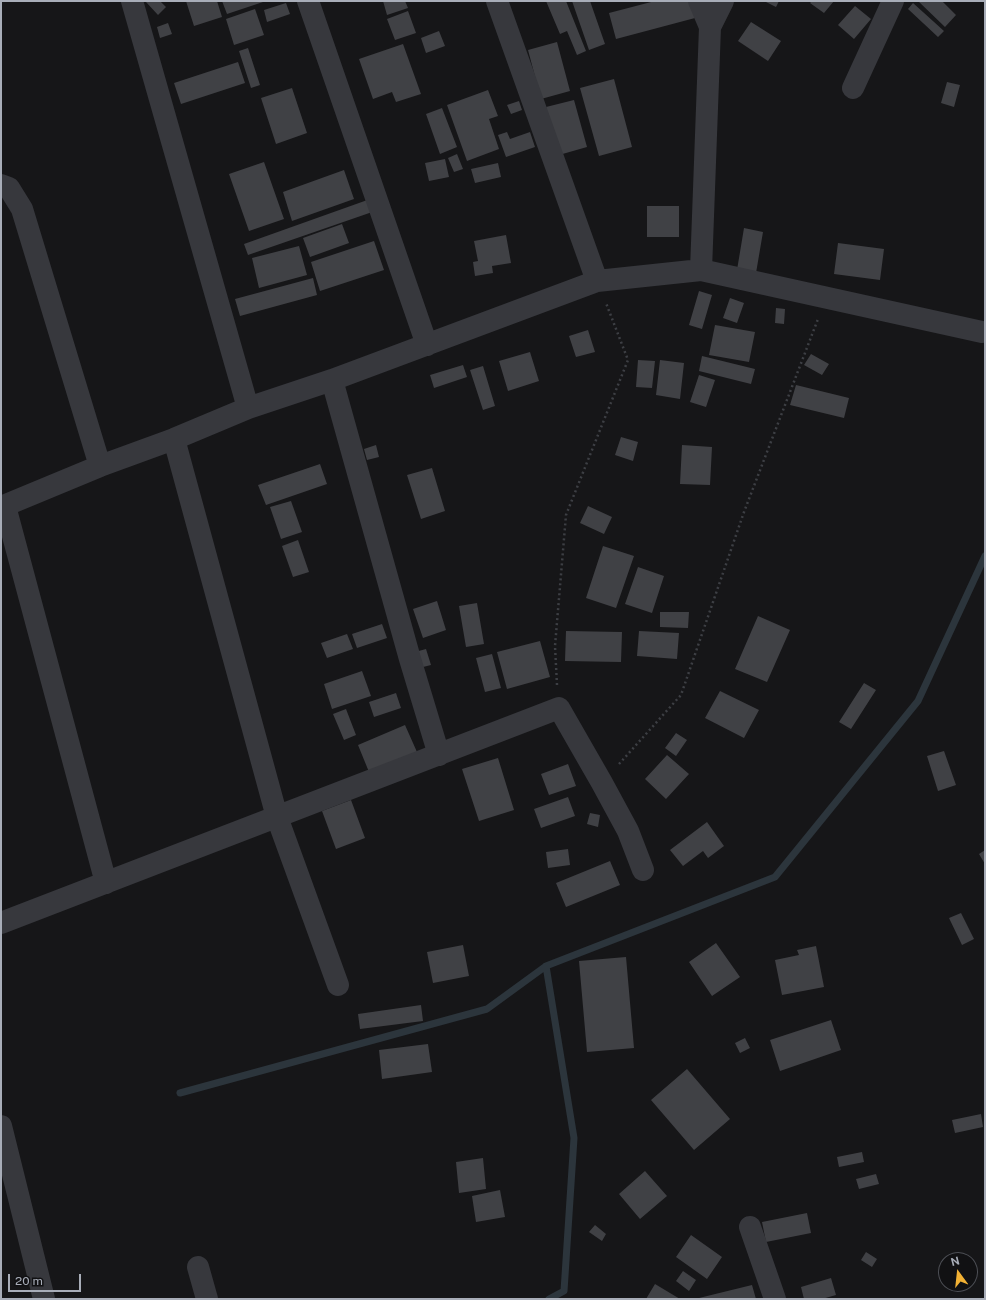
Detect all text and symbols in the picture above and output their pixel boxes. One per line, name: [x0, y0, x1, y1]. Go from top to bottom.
north arrow: [938, 1252, 978, 1292]
text: N: [949, 1254, 961, 1268]
scale bar: [10, 1266, 83, 1292]
text: 20 m: [15, 1274, 43, 1288]

